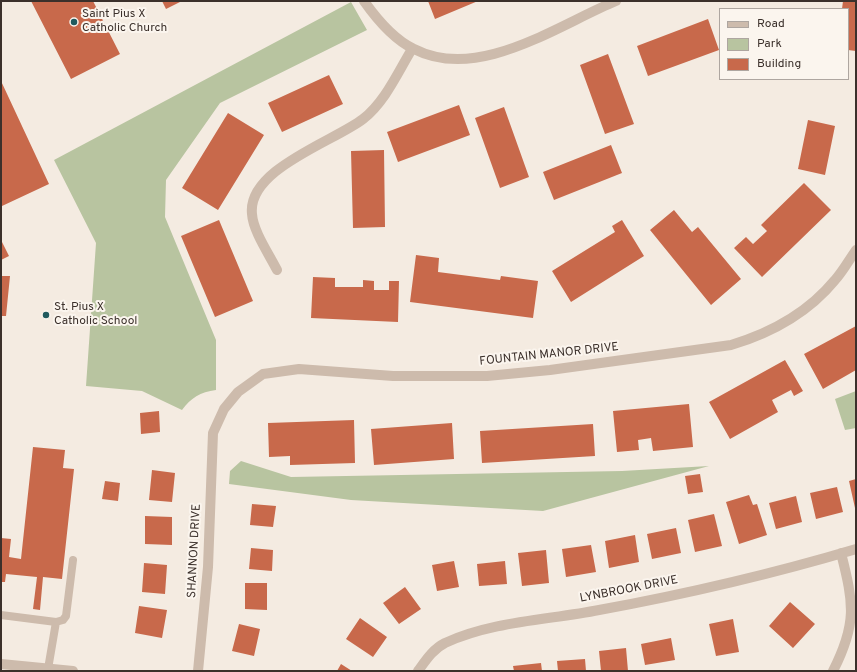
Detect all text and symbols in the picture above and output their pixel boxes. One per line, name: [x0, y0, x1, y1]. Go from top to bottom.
place label: Saint Pius X Catholic Church: [82, 8, 167, 36]
legend: [719, 8, 849, 80]
text: Road: [757, 16, 785, 32]
marker: Saint Pius X Catholic Church: [69, 17, 79, 27]
text: Park: [757, 36, 782, 52]
text: Building: [757, 56, 801, 72]
place label: St. Pius X Catholic School: [54, 301, 137, 329]
marker: St. Pius X Catholic School: [41, 310, 51, 320]
street label: FOUNTAIN MANOR DRIVE: [479, 341, 619, 369]
street label: SHANNON DRIVE: [185, 503, 205, 599]
street label: LYNBROOK DRIVE: [579, 573, 679, 607]

